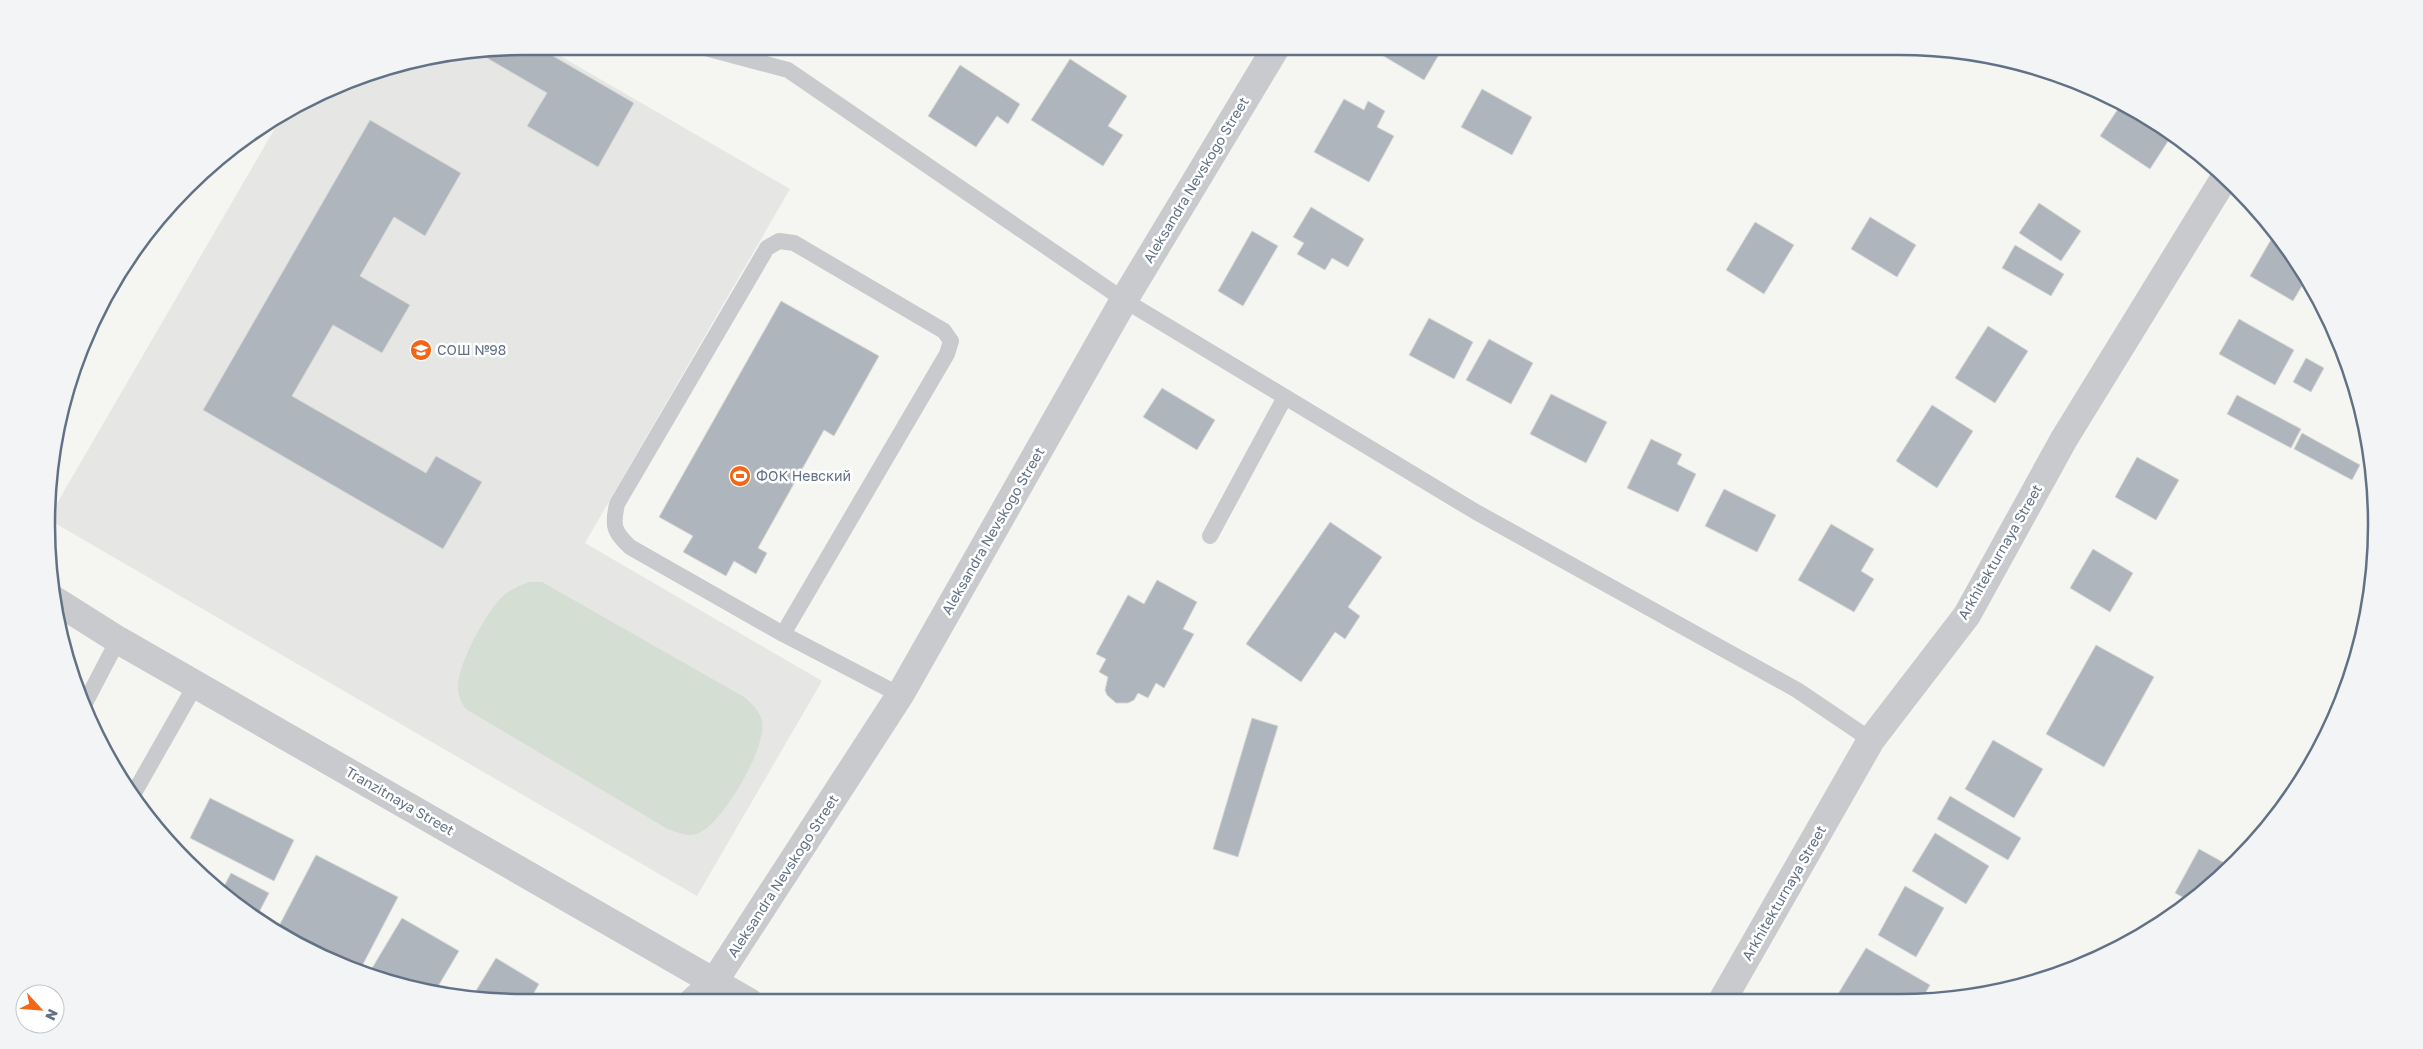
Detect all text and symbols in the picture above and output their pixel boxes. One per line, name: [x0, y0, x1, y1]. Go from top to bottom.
street label: Aleksandra Nevskogo Street: [1139, 94, 1252, 266]
school or university icon: СОШ №98: [409, 338, 433, 362]
place label: СОШ №98: [437, 341, 506, 358]
street label: Aleksandra Nevskogo Street: [938, 444, 1048, 617]
sports icon: ФОК Невский: [728, 464, 752, 488]
place label: ФОК Невский: [756, 467, 851, 484]
street label: Arkhitekturnaya Street: [1954, 481, 2045, 622]
street label: Tranzitnaya Street: [343, 763, 457, 838]
street label: Aleksandra Nevskogo Street: [724, 791, 842, 960]
street label: Arkhitekturnaya Street: [1738, 822, 1829, 963]
north arrow: [15, 984, 65, 1034]
text: N: [42, 1006, 62, 1023]

